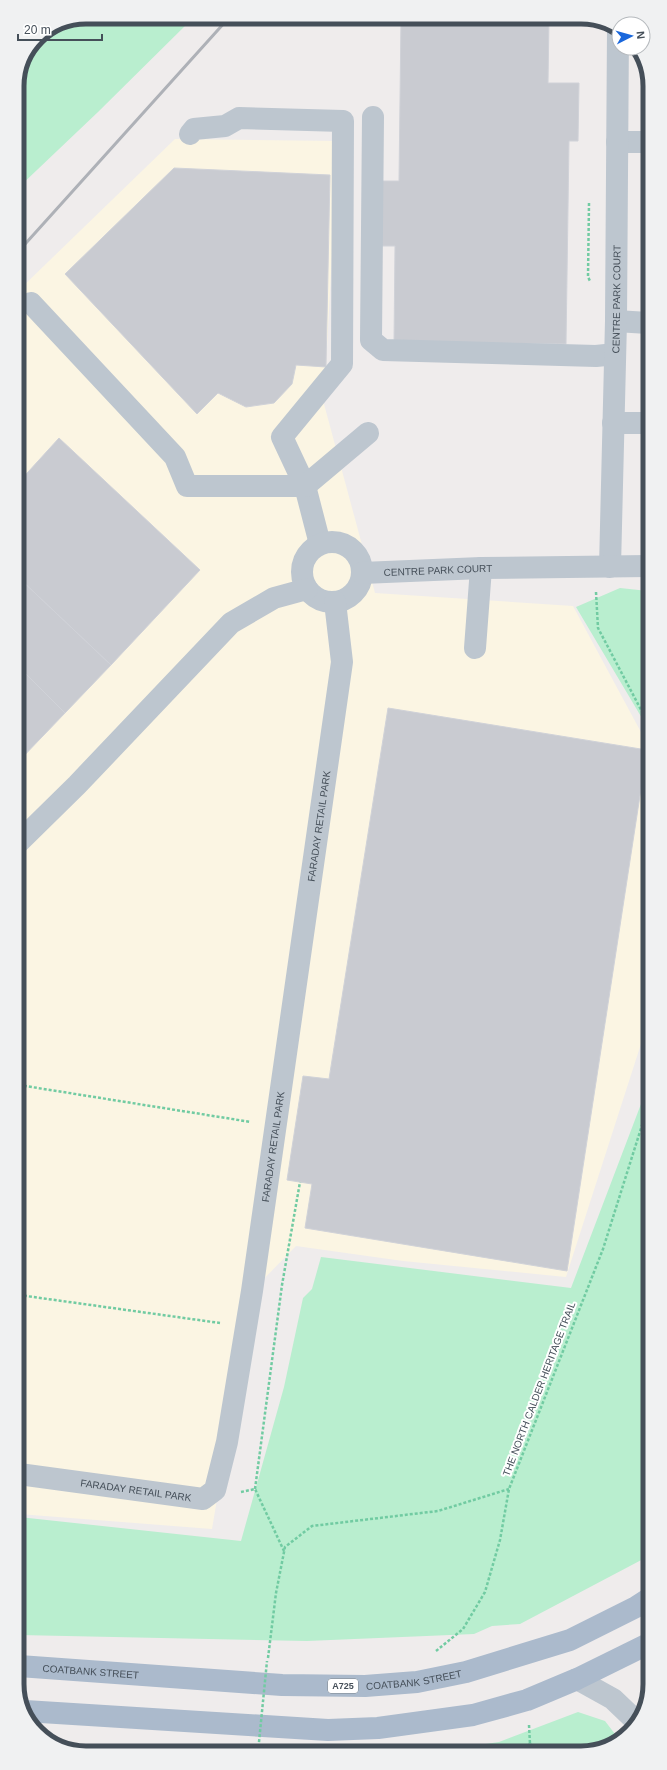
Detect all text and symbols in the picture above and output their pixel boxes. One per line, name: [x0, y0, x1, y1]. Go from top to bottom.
scale bar: [18, 16, 102, 42]
north arrow: [611, 16, 651, 56]
text: 20 m: [24, 23, 51, 37]
text: N: [635, 30, 647, 40]
street label: CENTRE PARK COURT: [610, 245, 622, 354]
street label: CENTRE PARK COURT: [383, 562, 492, 578]
street label: FARADAY RETAIL PARK: [305, 770, 332, 882]
street label: FARADAY RETAIL PARK: [259, 1090, 286, 1203]
street label: THE NORTH CALDER HERITAGE TRAIL: [501, 1300, 578, 1478]
street label: FARADAY RETAIL PARK: [80, 1477, 192, 1503]
street label: COATBANK STREET: [42, 1662, 139, 1680]
street label: COATBANK STREET: [366, 1668, 463, 1691]
road number: A725: [328, 1679, 358, 1693]

